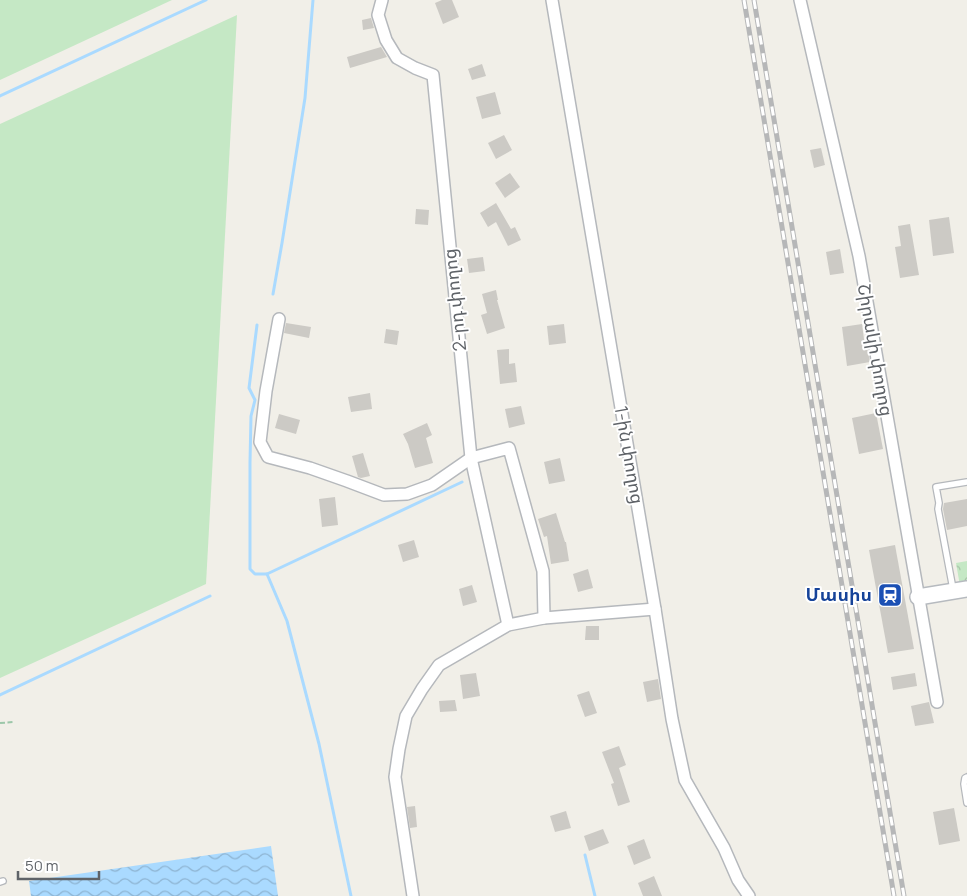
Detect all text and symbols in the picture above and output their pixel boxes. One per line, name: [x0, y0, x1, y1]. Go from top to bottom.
street label: 2-րդ փողոց: [437, 248, 471, 353]
street label: Շիրակի փողոց: [853, 282, 899, 418]
street label: 1-ին փողոց: [610, 404, 650, 506]
place label: Մասիս: [806, 582, 872, 606]
station icon: Մասիս: [877, 582, 903, 608]
scale bar: [18, 848, 99, 880]
text: 50 m: [25, 855, 59, 876]

